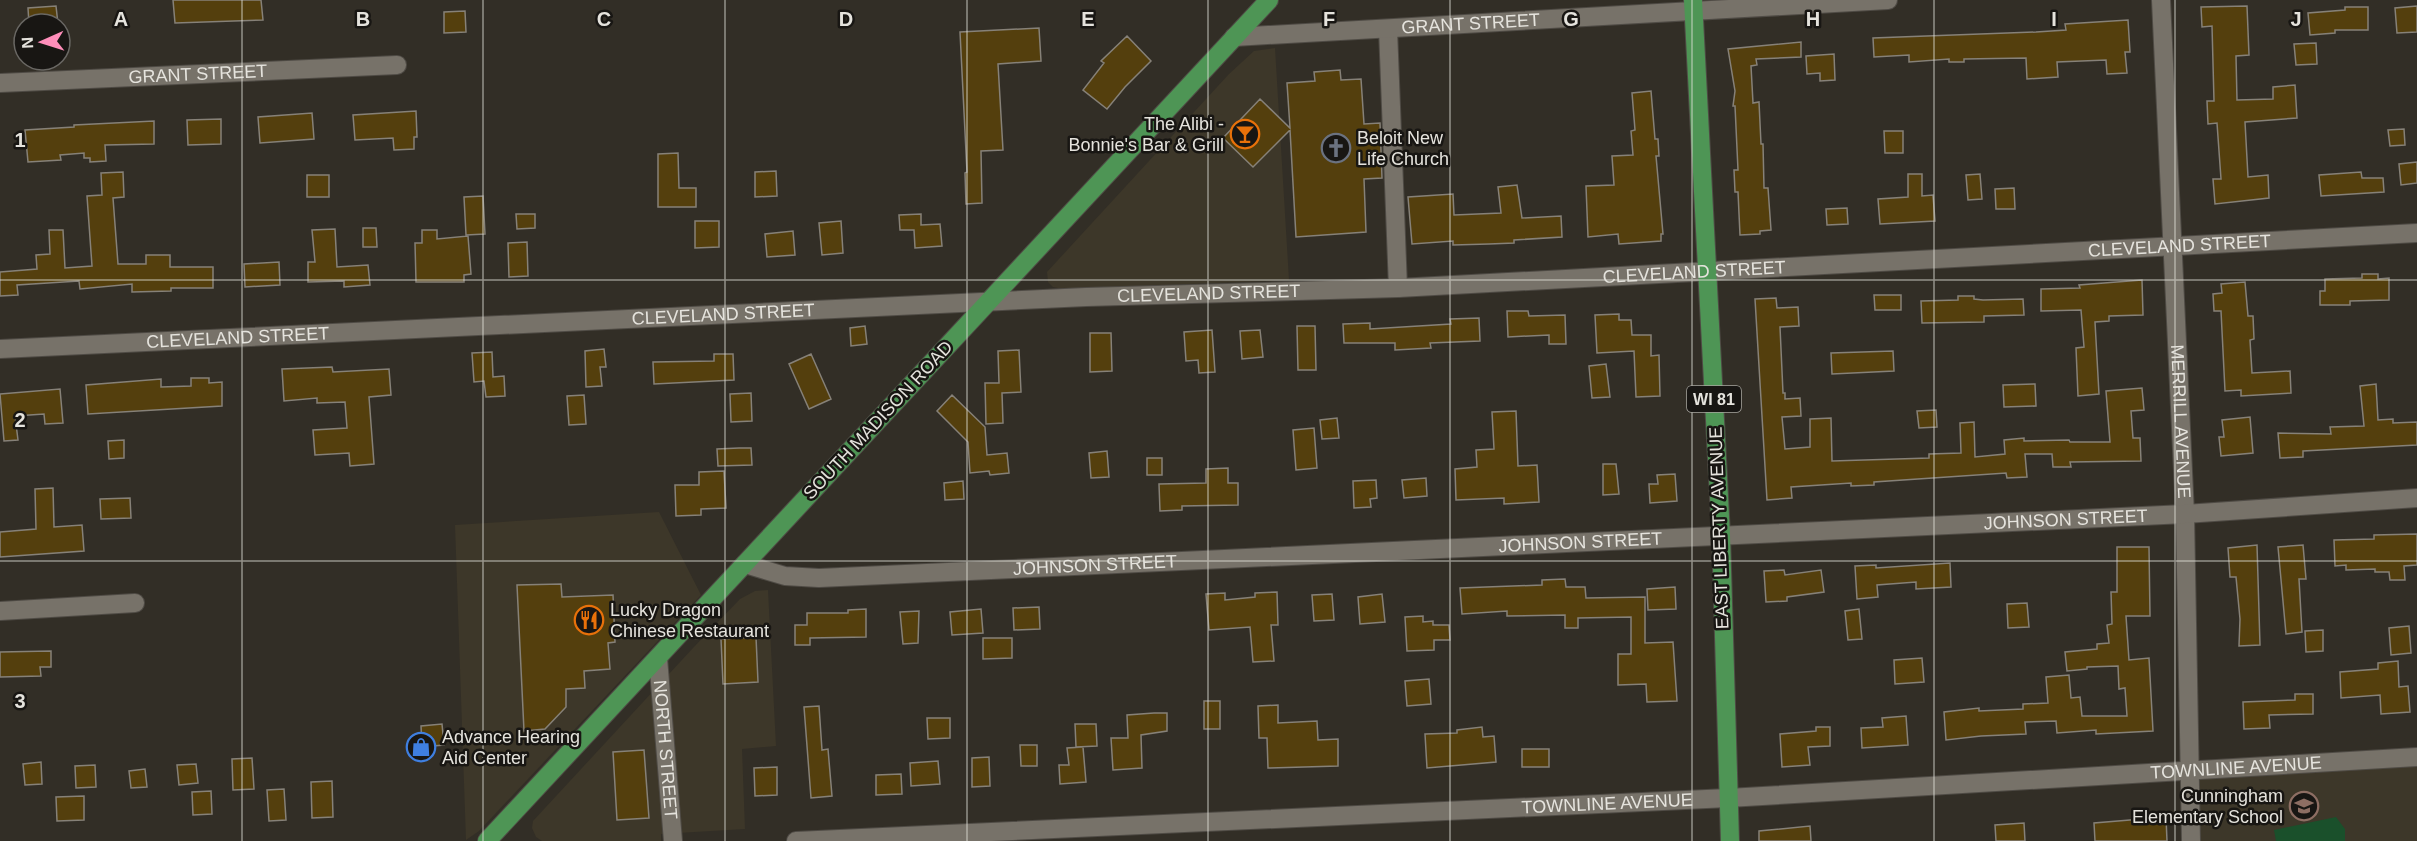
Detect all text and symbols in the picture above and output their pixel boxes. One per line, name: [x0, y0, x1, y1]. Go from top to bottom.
text: A: [114, 8, 128, 30]
text: B: [356, 8, 370, 30]
text: C: [597, 8, 611, 30]
text: D: [839, 8, 853, 30]
text: E: [1081, 8, 1095, 30]
text: F: [1323, 8, 1335, 30]
text: G: [1563, 8, 1579, 30]
text: H: [1806, 8, 1820, 30]
text: I: [2051, 8, 2057, 30]
text: J: [2290, 8, 2302, 30]
street label: GRANT STREET: [1401, 10, 1540, 38]
north arrow: [12, 12, 72, 72]
text: N: [19, 37, 36, 49]
street label: GRANT STREET: [128, 61, 268, 87]
place label: The Alibi - Bonnie's Bar & Grill: [1069, 114, 1224, 155]
bar icon: The Alibi - Bonnie's Bar & Grill: [1229, 118, 1261, 150]
place label: Beloit New Life Church: [1357, 128, 1449, 169]
text: 1: [14, 129, 26, 151]
church icon: Beloit New Life Church: [1320, 132, 1352, 164]
street label: CLEVELAND STREET: [2088, 231, 2271, 261]
street label: CLEVELAND STREET: [1602, 257, 1786, 287]
street label: CLEVELAND STREET: [1117, 281, 1301, 306]
street label: CLEVELAND STREET: [631, 300, 815, 329]
street label: CLEVELAND STREET: [146, 323, 330, 352]
street label: SOUTH MADISON ROAD: [799, 337, 957, 503]
street label: MERRILL AVENUE: [2167, 344, 2194, 499]
road number: WI 81: [1687, 386, 1741, 412]
text: 2: [14, 409, 26, 431]
street label: EAST LIBERTY AVENUE: [1705, 426, 1733, 630]
street label: JOHNSON STREET: [1983, 506, 2148, 533]
street label: JOHNSON STREET: [1498, 529, 1663, 556]
street label: JOHNSON STREET: [1012, 551, 1177, 579]
place label: Lucky Dragon Chinese Restaurant: [610, 600, 769, 641]
restaurant icon: Lucky Dragon Chinese Restaurant: [573, 604, 605, 636]
street label: NORTH STREET: [650, 679, 681, 820]
text: 3: [14, 690, 26, 712]
place label: Advance Hearing Aid Center: [442, 727, 580, 768]
shop icon: Advance Hearing Aid Center: [405, 731, 437, 763]
street label: TOWNLINE AVENUE: [2150, 753, 2322, 783]
place label: Cunningham Elementary School: [2132, 786, 2283, 827]
street label: TOWNLINE AVENUE: [1521, 790, 1693, 818]
school or university icon: Cunningham Elementary School: [2288, 790, 2320, 822]

